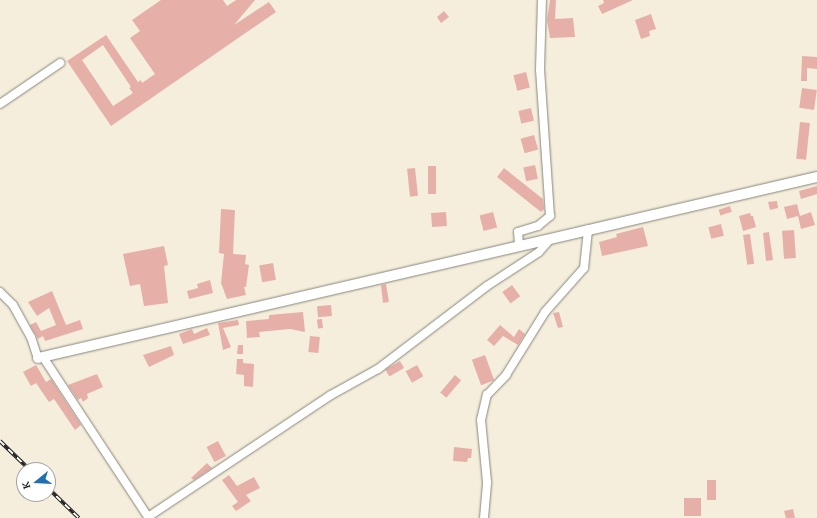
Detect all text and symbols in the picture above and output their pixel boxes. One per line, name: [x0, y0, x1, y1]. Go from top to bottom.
north arrow: [16, 462, 56, 502]
text: K: [17, 480, 34, 491]

